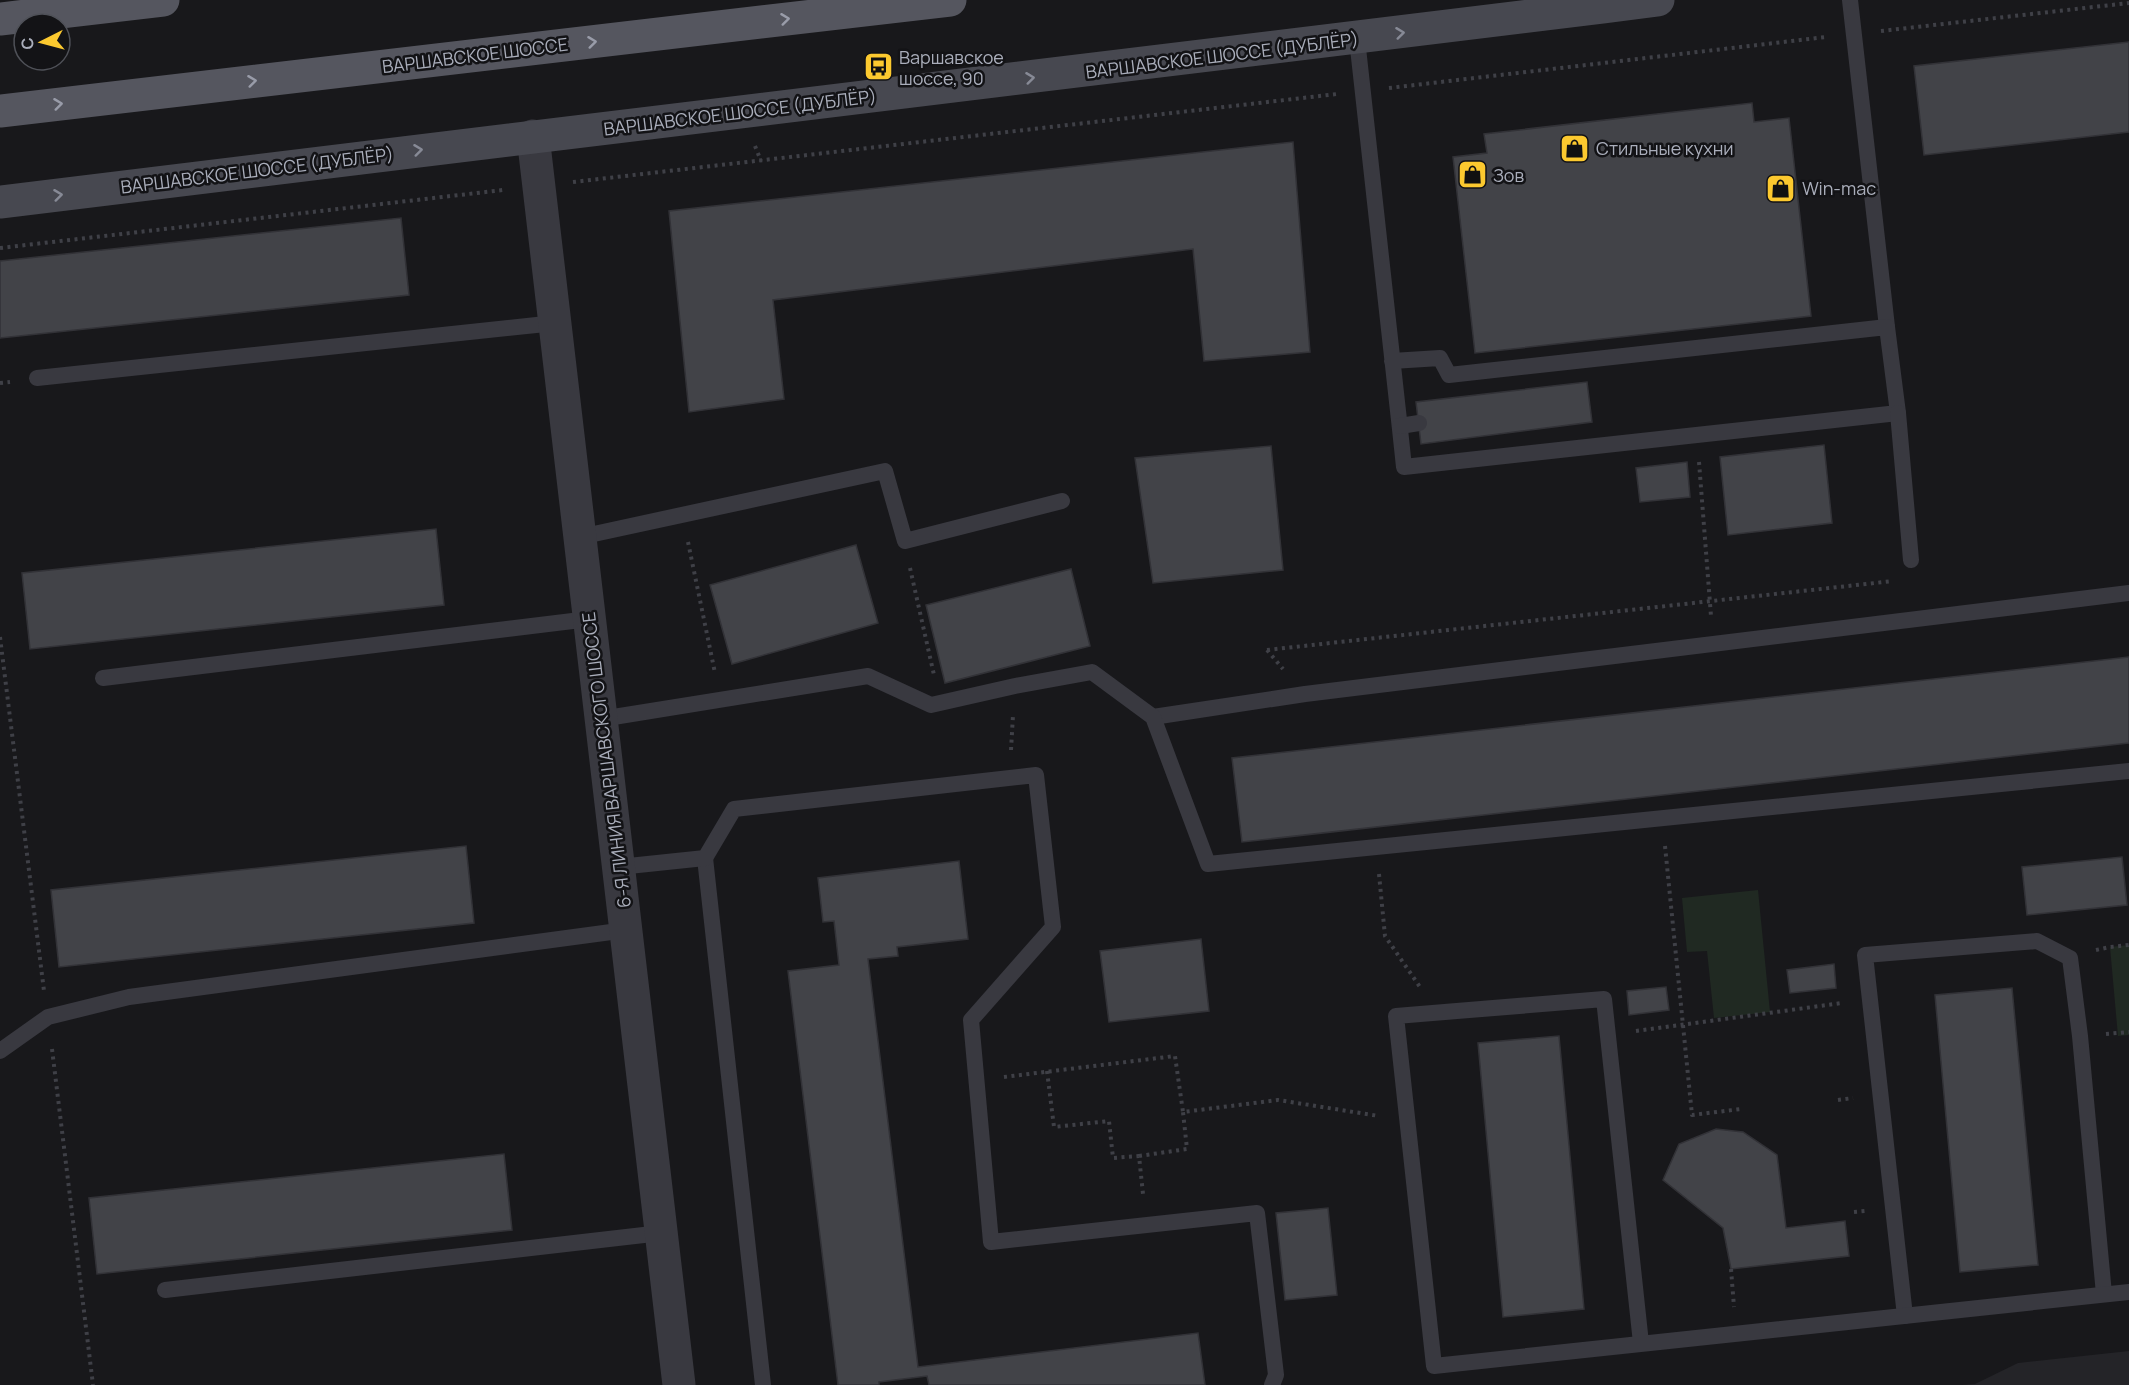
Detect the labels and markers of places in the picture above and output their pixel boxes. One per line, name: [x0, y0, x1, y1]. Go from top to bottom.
place label: Варшавское шоссе, 90: [899, 45, 1004, 90]
bus stop icon: Варшавское шоссе, 90: [862, 51, 894, 83]
shop icon: Стильные кухни: [1559, 132, 1591, 164]
place label: Стильные кухни: [1596, 136, 1734, 160]
shop icon: Зов: [1456, 159, 1488, 191]
place label: Зов: [1493, 163, 1524, 187]
shop icon: Win-mac: [1765, 172, 1797, 204]
place label: Win-mac: [1802, 176, 1876, 200]

